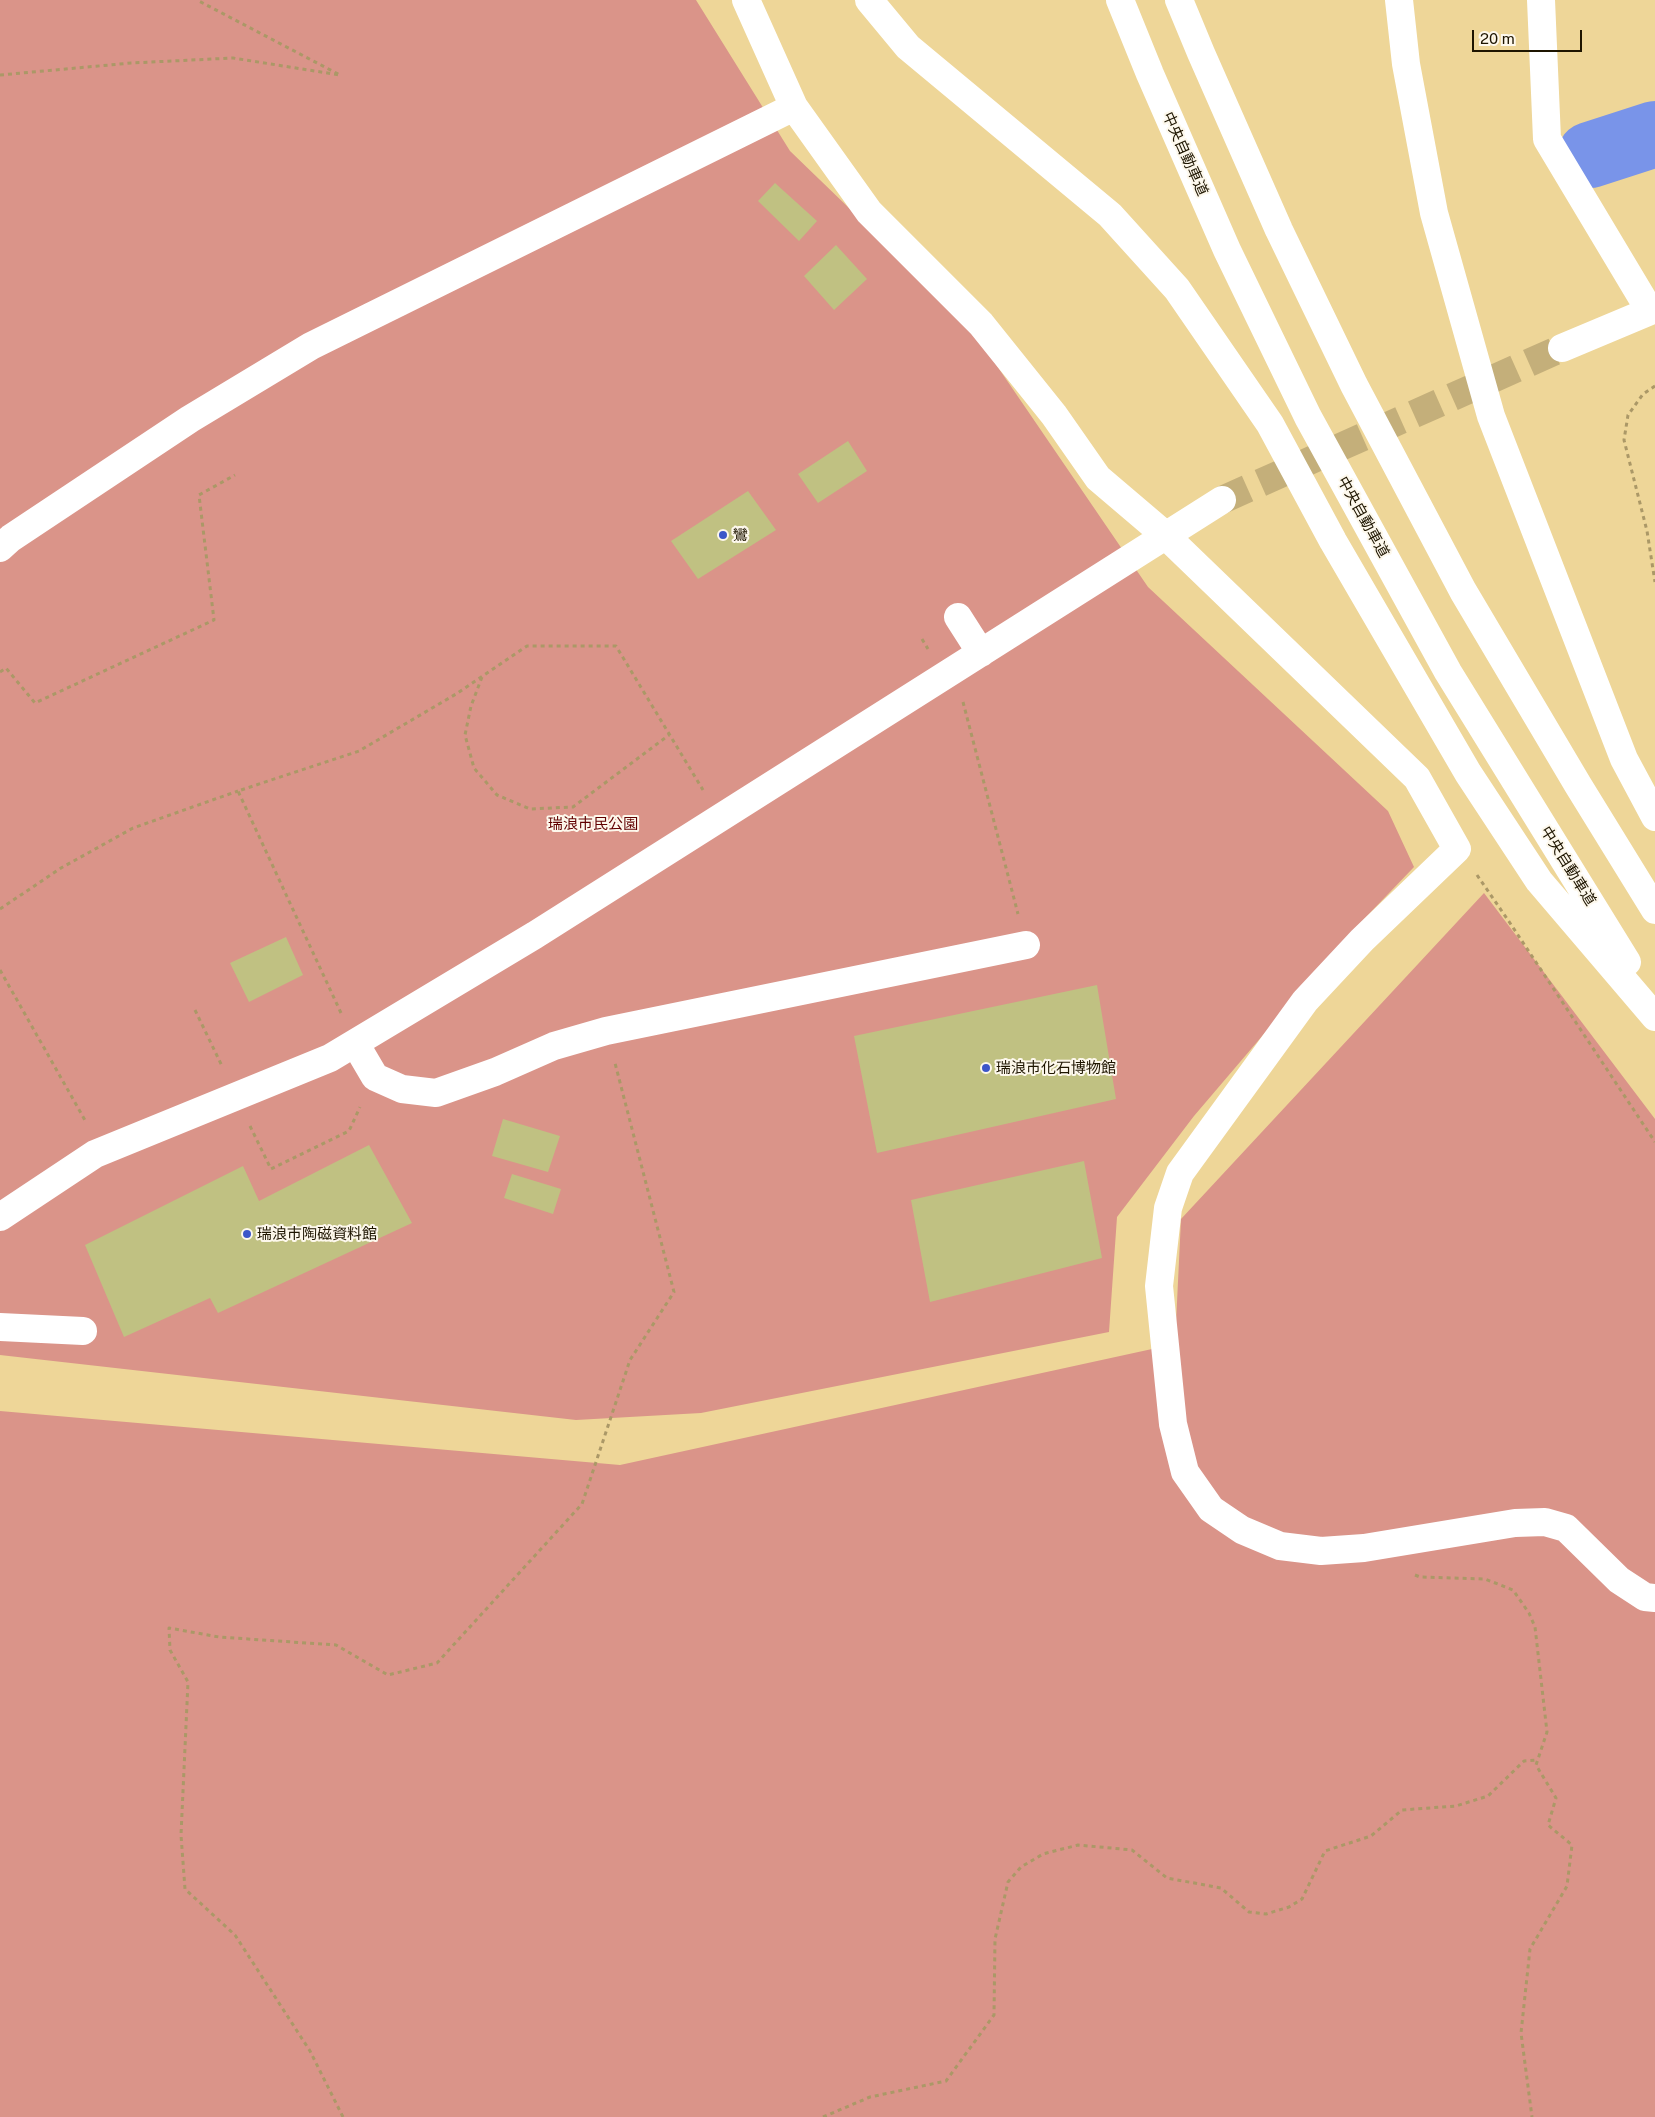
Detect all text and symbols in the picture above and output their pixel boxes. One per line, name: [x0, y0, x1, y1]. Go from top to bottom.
scale bar: [1475, 20, 1585, 52]
text: 20 m: [1480, 30, 1515, 47]
street label: 中央自動車道: [1158, 109, 1212, 199]
street label: 中央自動車道: [1333, 473, 1393, 561]
place label: 鸞: [733, 526, 748, 544]
marker: 鸞: [717, 529, 729, 541]
park label: 瑞浪市民公園: [548, 815, 638, 833]
street label: 中央自動車道: [1537, 823, 1599, 909]
place label: 瑞浪市化石博物館: [996, 1059, 1116, 1077]
marker: 瑞浪市化石博物館: [980, 1062, 992, 1074]
place label: 瑞浪市陶磁資料館: [257, 1225, 377, 1243]
marker: 瑞浪市陶磁資料館: [241, 1228, 253, 1240]

